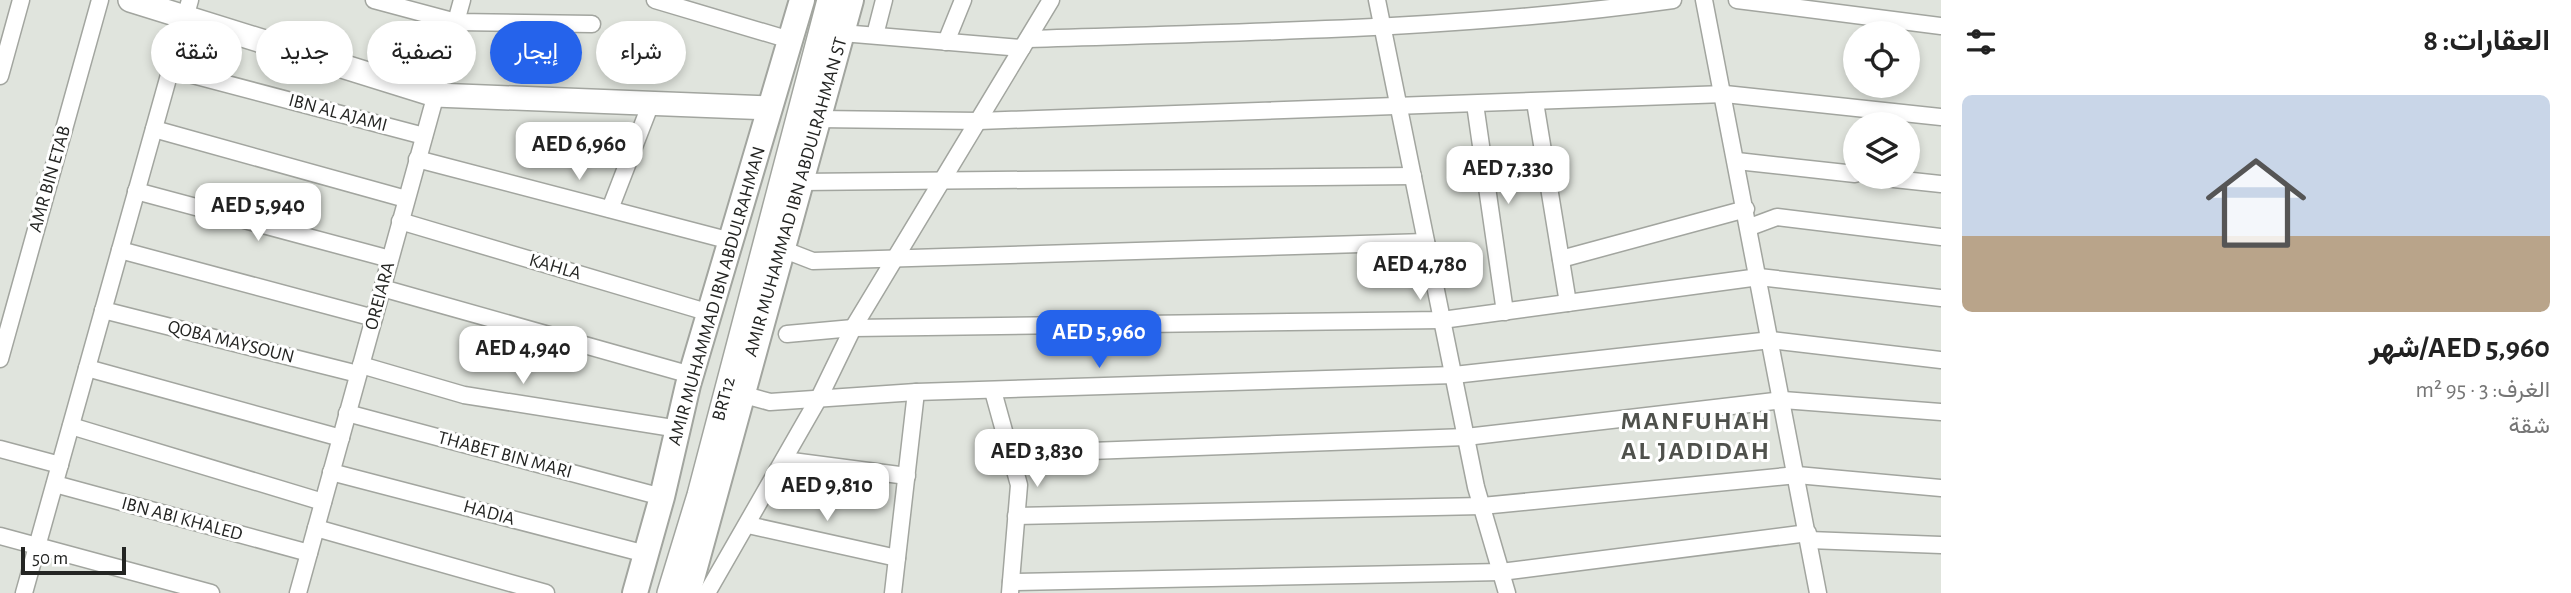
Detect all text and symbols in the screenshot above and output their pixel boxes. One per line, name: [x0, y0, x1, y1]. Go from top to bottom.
chip: شقة: [151, 21, 242, 84]
chip: جديد: [256, 21, 353, 84]
chip: تصفية: [367, 21, 476, 84]
chip: إيجار: [490, 21, 582, 84]
chip: شراء: [596, 21, 686, 84]
map controls: [1843, 21, 1920, 189]
button: locate: [1843, 21, 1920, 98]
icon: filters: [1962, 23, 2000, 61]
text: العقارات: 8: [2423, 26, 2550, 56]
street label: AMIR MUHAMMAD IBN ABDULRAHMAN ST: [741, 35, 851, 359]
street label: IBN AL AJAMI: [287, 91, 389, 135]
button: layers: [1843, 112, 1920, 189]
pin: AED 6,960: [499, 122, 659, 182]
street label: AMR BIN ETAB: [26, 124, 74, 234]
text: AED 6,960: [532, 133, 626, 156]
icon: home: [2193, 140, 2319, 266]
street label: AMIR MUHAMMAD IBN ABDULRAHMAN: [665, 144, 769, 448]
pin: AED 7,330: [1428, 146, 1588, 206]
text: AED 7,330: [1462, 157, 1554, 180]
pin: AED 5,940: [178, 184, 338, 243]
text: AED 5,940: [211, 194, 305, 217]
pin: AED 4,780: [1340, 243, 1500, 302]
street label: KAHLA: [527, 251, 583, 283]
text: AED 4,780: [1373, 253, 1467, 276]
street label: OREIARA: [362, 260, 398, 332]
pin: AED 5,960: [1019, 310, 1179, 370]
street label: QOBA MAYSOUN: [166, 317, 296, 367]
text: AED 5,960: [1052, 321, 1146, 344]
pin: AED 4,940: [443, 326, 603, 386]
text: AED 5,960/شهر: [2369, 333, 2550, 363]
text: AED 4,940: [475, 337, 571, 360]
street label: BRT12: [709, 375, 739, 423]
text: الغرف: 3 · 95 m²: [2416, 379, 2550, 402]
district label: MANFUHAH AL JADIDAH: [1621, 408, 1771, 464]
text: شقة: [2508, 415, 2550, 438]
street label: THABET BIN MARI: [436, 428, 574, 482]
pin: AED 3,830: [957, 430, 1117, 489]
text: AED 3,830: [991, 440, 1083, 463]
pin: AED 9,810: [747, 463, 907, 523]
text: AED 9,810: [781, 474, 873, 497]
street label: IBN ABI KHALED: [119, 494, 245, 544]
street label: HADIA: [461, 497, 517, 529]
scale bar: [21, 544, 126, 576]
text: 50 m: [32, 549, 68, 568]

